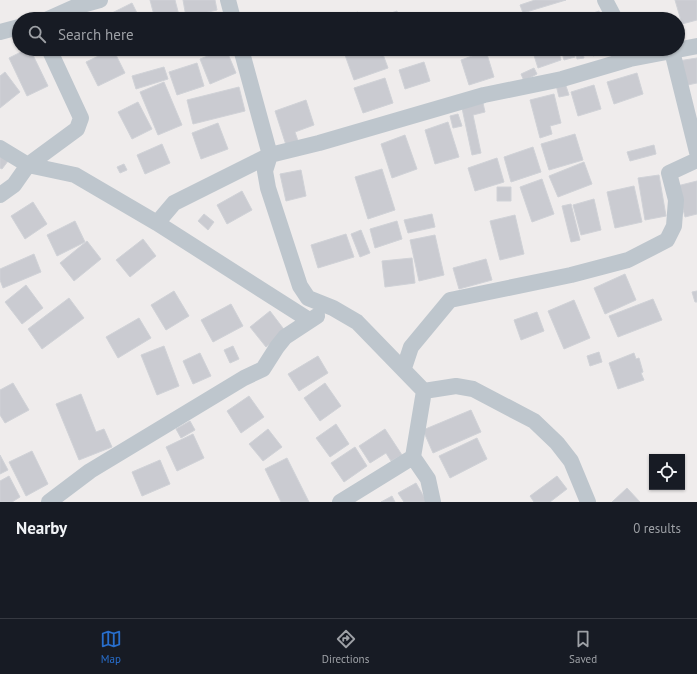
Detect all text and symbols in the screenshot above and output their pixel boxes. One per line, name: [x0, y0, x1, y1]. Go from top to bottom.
search box: [12, 12, 685, 56]
icon: search: [26, 23, 48, 45]
text: Search here: [58, 25, 134, 44]
map controls: [649, 454, 685, 490]
button: locate: [649, 454, 685, 490]
text: Nearby: [16, 517, 67, 539]
text: 0 results: [633, 520, 681, 537]
tab: Map: [100, 628, 122, 666]
tab: Directions: [322, 628, 369, 666]
tab: Saved: [569, 628, 597, 666]

